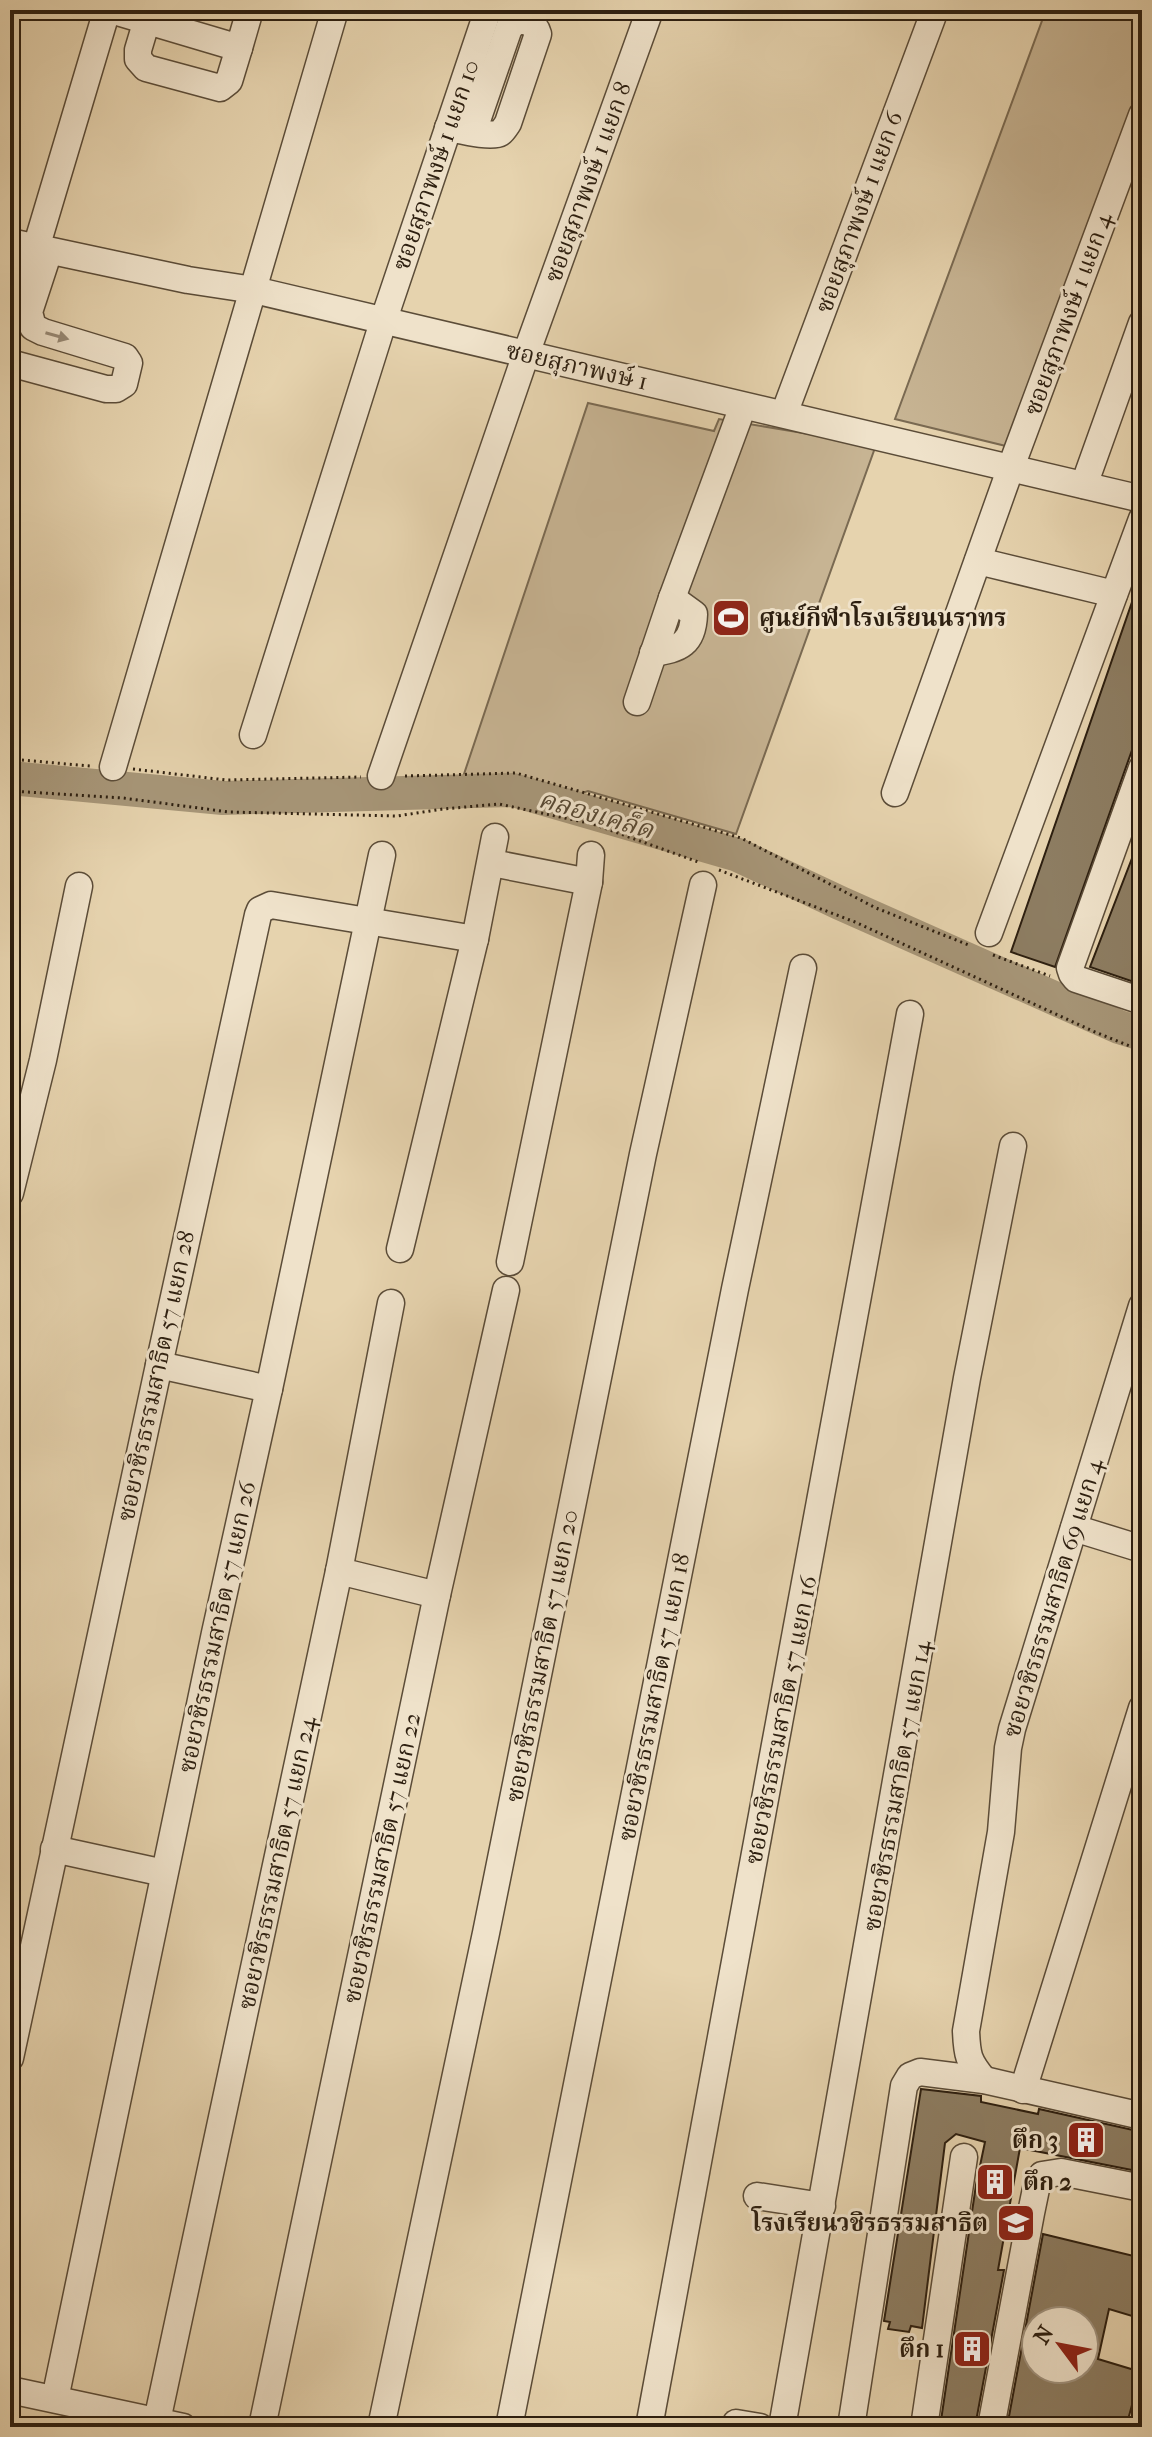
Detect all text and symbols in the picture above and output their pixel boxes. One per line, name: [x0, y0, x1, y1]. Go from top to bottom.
street label: ซอยสุภาพงษ์ 1 แยก 10: [385, 55, 486, 274]
street label: ซอยสุภาพงษ์ 1 แยก 8: [537, 77, 638, 286]
street label: ซอยสุภาพงษ์ 1 แยก 6: [808, 106, 910, 317]
street label: ซอยสุภาพงษ์ 1 แยก 4: [1016, 207, 1119, 419]
one-way arrow: [45, 331, 70, 343]
street label: ซอยสุภาพงษ์ 1: [503, 334, 651, 397]
sports icon: ศูนย์กีฬาโรงเรียนนราทร: [710, 597, 752, 639]
place label: ศูนย์กีฬาโรงเรียนนราทร: [759, 601, 1006, 633]
water label: คลองเคล็ด: [535, 783, 658, 846]
street label: ซอยวชิรธรรมสาธิต 57 แยก 28: [111, 1228, 201, 1524]
street label: ซอยวชิรธรรมสาธิต 69 แยก 4: [997, 1455, 1109, 1741]
street label: ซอยวชิรธรรมสาธิต 57 แยก 26: [172, 1478, 262, 1775]
street label: ซอยวชิรธรรมสาธิต 57 แยก 20: [500, 1507, 584, 1805]
street label: ซอยวชิรธรรมสาธิต 57 แยก 18: [612, 1551, 696, 1843]
street label: ซอยวชิรธรรมสาธิต 57 แยก 16: [739, 1572, 823, 1867]
street label: ซอยวชิรธรรมสาธิต 57 แยก 14: [858, 1638, 937, 1934]
street label: ซอยวชิรธรรมสาธิต 57 แยก 22: [337, 1710, 427, 2006]
street label: ซอยวชิรธรรมสาธิต 57 แยก 24: [232, 1713, 322, 2012]
building icon: ตึก 3: [1065, 2119, 1107, 2161]
place label: ตึก 3: [1012, 2126, 1058, 2154]
building icon: ตึก 2: [974, 2161, 1016, 2203]
place label: ตึก 2: [1023, 2168, 1072, 2196]
school or university icon: โรงเรียนวชิรธรรมสาธิต: [995, 2202, 1037, 2244]
place label: โรงเรียนวชิรธรรมสาธิต: [751, 2206, 988, 2237]
north arrow: [1020, 2305, 1100, 2385]
text: N: [1028, 2321, 1059, 2349]
building icon: ตึก 1: [951, 2328, 993, 2370]
place label: ตึก 1: [899, 2335, 944, 2363]

